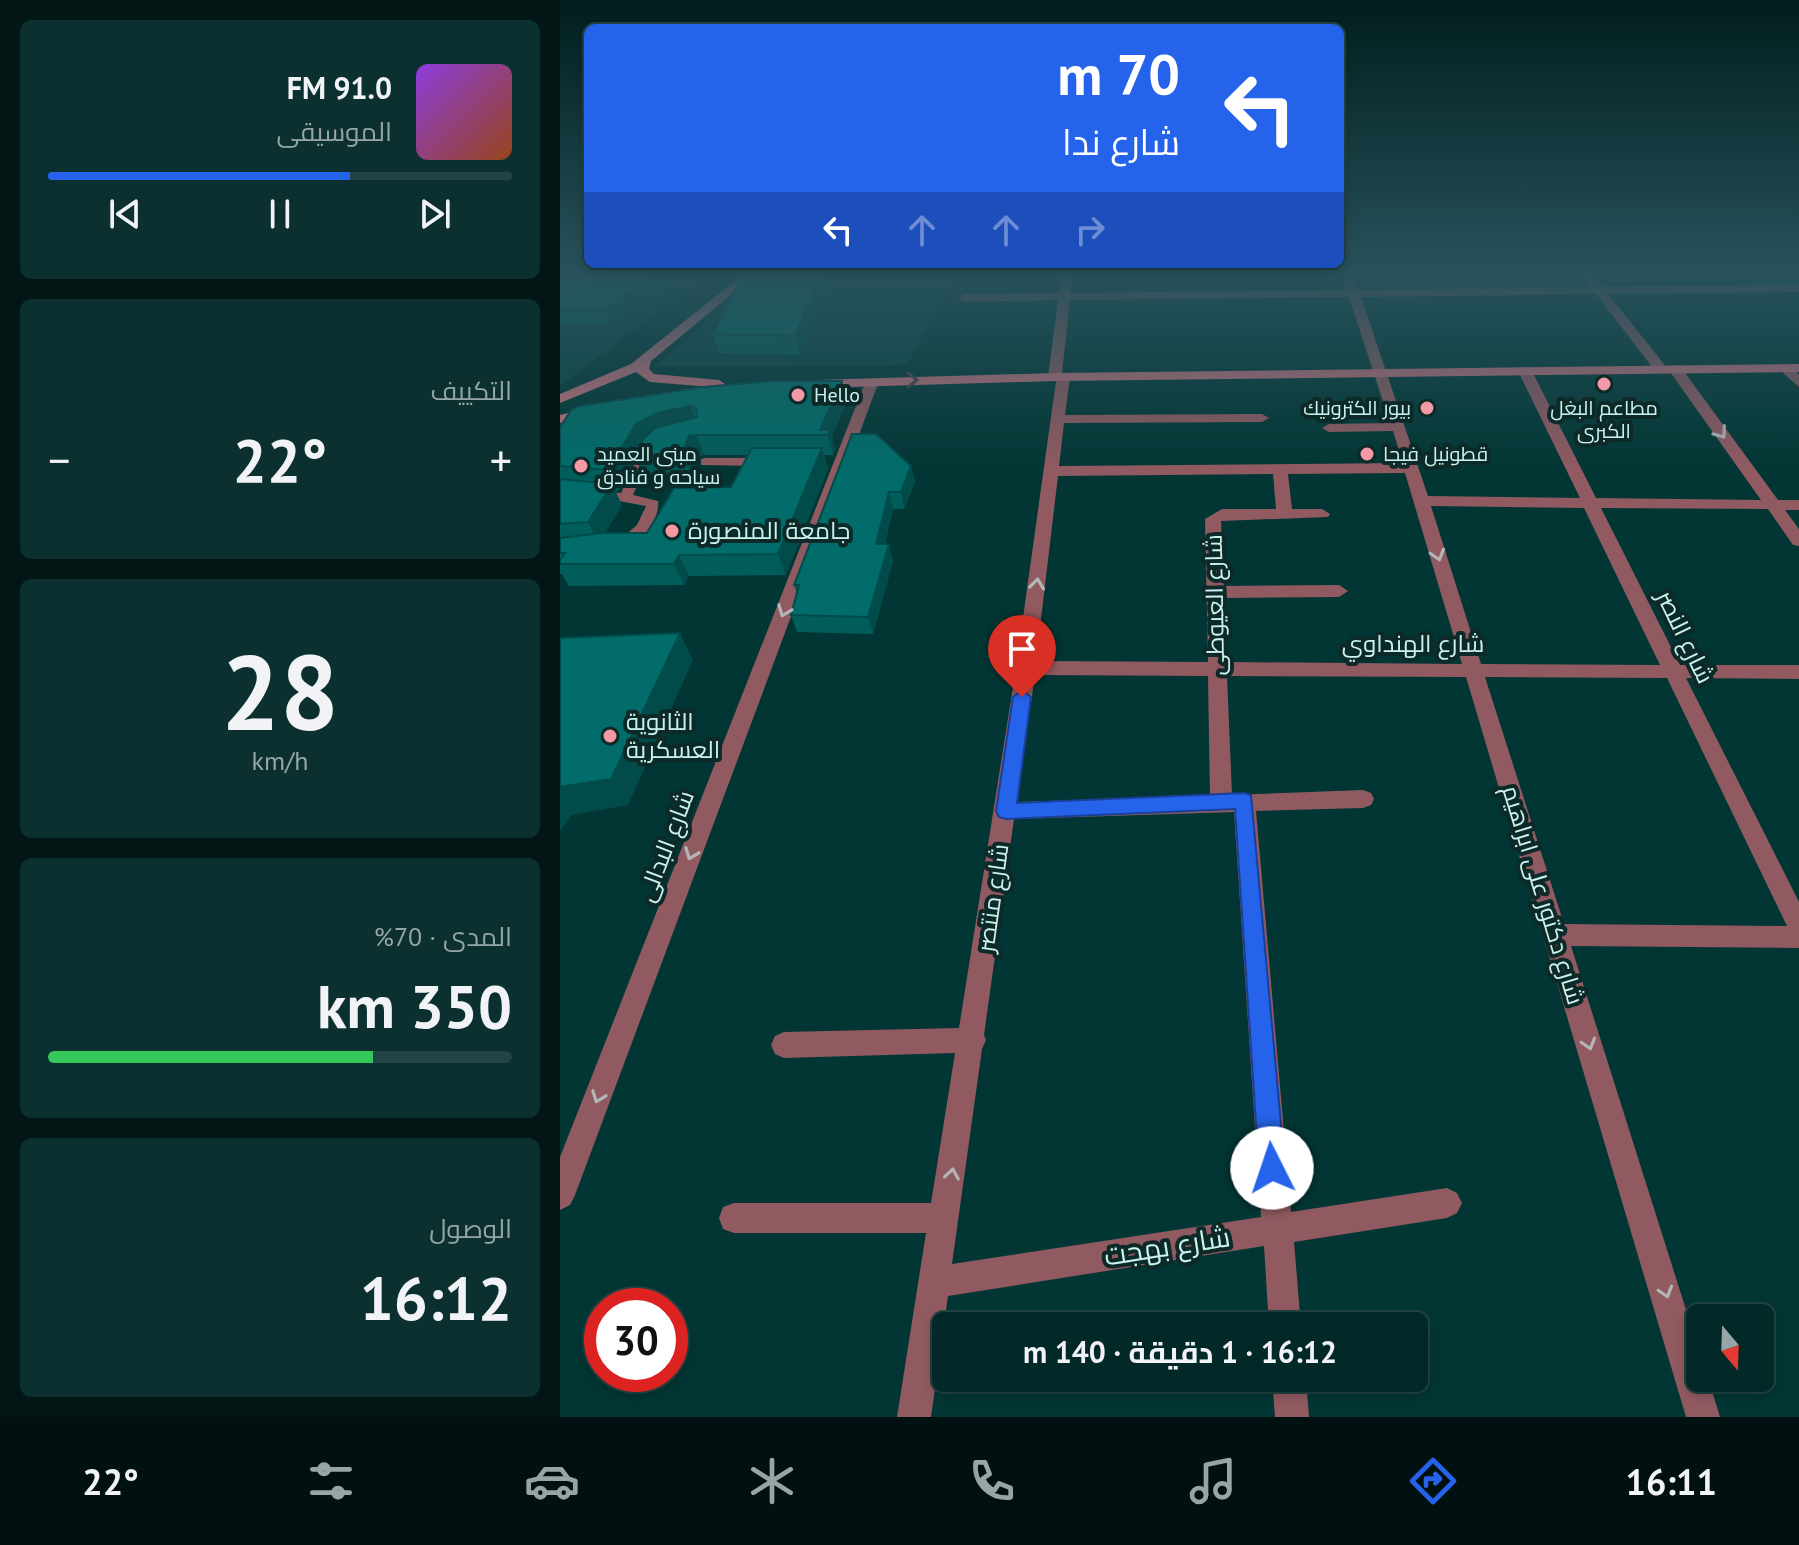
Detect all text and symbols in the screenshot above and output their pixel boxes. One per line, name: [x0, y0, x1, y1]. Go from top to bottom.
text: 70 m: [1057, 38, 1180, 110]
icon: left: [1208, 56, 1312, 160]
text: 91.0 FM: [287, 68, 392, 107]
text: الموسيقى: [277, 115, 392, 148]
text: شارع ندا: [1062, 118, 1180, 165]
icon: previous: [103, 192, 147, 236]
icon: pause: [258, 192, 302, 236]
icon: next: [413, 192, 457, 236]
icon: left: [816, 208, 860, 252]
icon: ahead: [900, 208, 944, 252]
icon: ahead: [984, 208, 1028, 252]
icon: right: [1068, 208, 1112, 252]
one-way arrow: [906, 372, 919, 389]
text: التكييف: [430, 374, 512, 407]
marker: مطاعم البغل الكبرى: [1595, 375, 1613, 393]
place label: Hello: [814, 382, 860, 408]
marker: Hello: [789, 386, 807, 404]
place label: بيور الكترونيك: [1303, 395, 1411, 421]
place label: مطاعم البغل الكبرى: [1550, 395, 1658, 444]
marker: بيور الكترونيك: [1418, 399, 1436, 417]
text: 22°: [233, 421, 327, 499]
one-way arrow: [1711, 424, 1726, 438]
text: −: [48, 431, 70, 488]
text: +: [490, 431, 512, 488]
place label: مبنى العميد سياحه و فنادق: [597, 441, 720, 490]
place label: قطونيل فيجا: [1383, 441, 1488, 467]
marker: قطونيل فيجا: [1358, 445, 1376, 463]
marker: مبنى العميد سياحه و فنادق: [572, 457, 590, 475]
place label: جامعة المنصورة: [688, 515, 850, 546]
marker: جامعة المنصورة: [663, 522, 681, 540]
street label: شارع العيوطى: [1198, 534, 1232, 676]
one-way arrow: [1429, 547, 1445, 561]
one-way arrow: [1028, 577, 1045, 591]
street label: شارع النصر: [1648, 583, 1721, 689]
one-way arrow: [777, 603, 794, 617]
pin: [988, 615, 1056, 697]
text: 28: [221, 624, 339, 759]
icon: arrive: [1000, 627, 1044, 671]
street label: شارع الهنداوي: [1342, 628, 1484, 662]
place label: الثانوية العسكرية: [626, 706, 720, 765]
marker: الثانوية العسكرية: [601, 727, 619, 745]
text: km/h: [252, 744, 309, 777]
street label: شارع دكتور على ابراهيم: [1494, 782, 1592, 1008]
street label: شارع البدالى: [630, 786, 702, 906]
street label: شارع منتصر: [969, 842, 1016, 956]
one-way arrow: [684, 846, 701, 860]
text: المدى · 70%: [374, 920, 512, 953]
text: 350 km: [317, 967, 512, 1045]
one-way arrow: [1580, 1037, 1596, 1050]
one-way arrow: [591, 1089, 608, 1103]
position arrow: [1230, 1126, 1314, 1210]
one-way arrow: [943, 1167, 960, 1181]
text: الوصول: [429, 1212, 512, 1245]
street label: شارع بهجت: [1101, 1217, 1233, 1275]
text: 16:12: [360, 1259, 512, 1337]
one-way arrow: [1657, 1285, 1673, 1299]
speed limit sign: 30: [584, 1288, 688, 1392]
north arrow: [1686, 1304, 1774, 1392]
map controls: [1686, 1304, 1774, 1392]
text: 16:12 · 1 دقيقة · 140 m: [1023, 1332, 1337, 1371]
icon: filters: [303, 1453, 359, 1509]
icon: car: [524, 1453, 580, 1509]
icon: climate: [744, 1453, 800, 1509]
icon: phone: [964, 1453, 1020, 1509]
icon: music: [1185, 1453, 1241, 1509]
icon: directions: [1405, 1453, 1461, 1509]
text: 22°: [82, 1458, 139, 1505]
text: 16:11: [1625, 1458, 1717, 1505]

